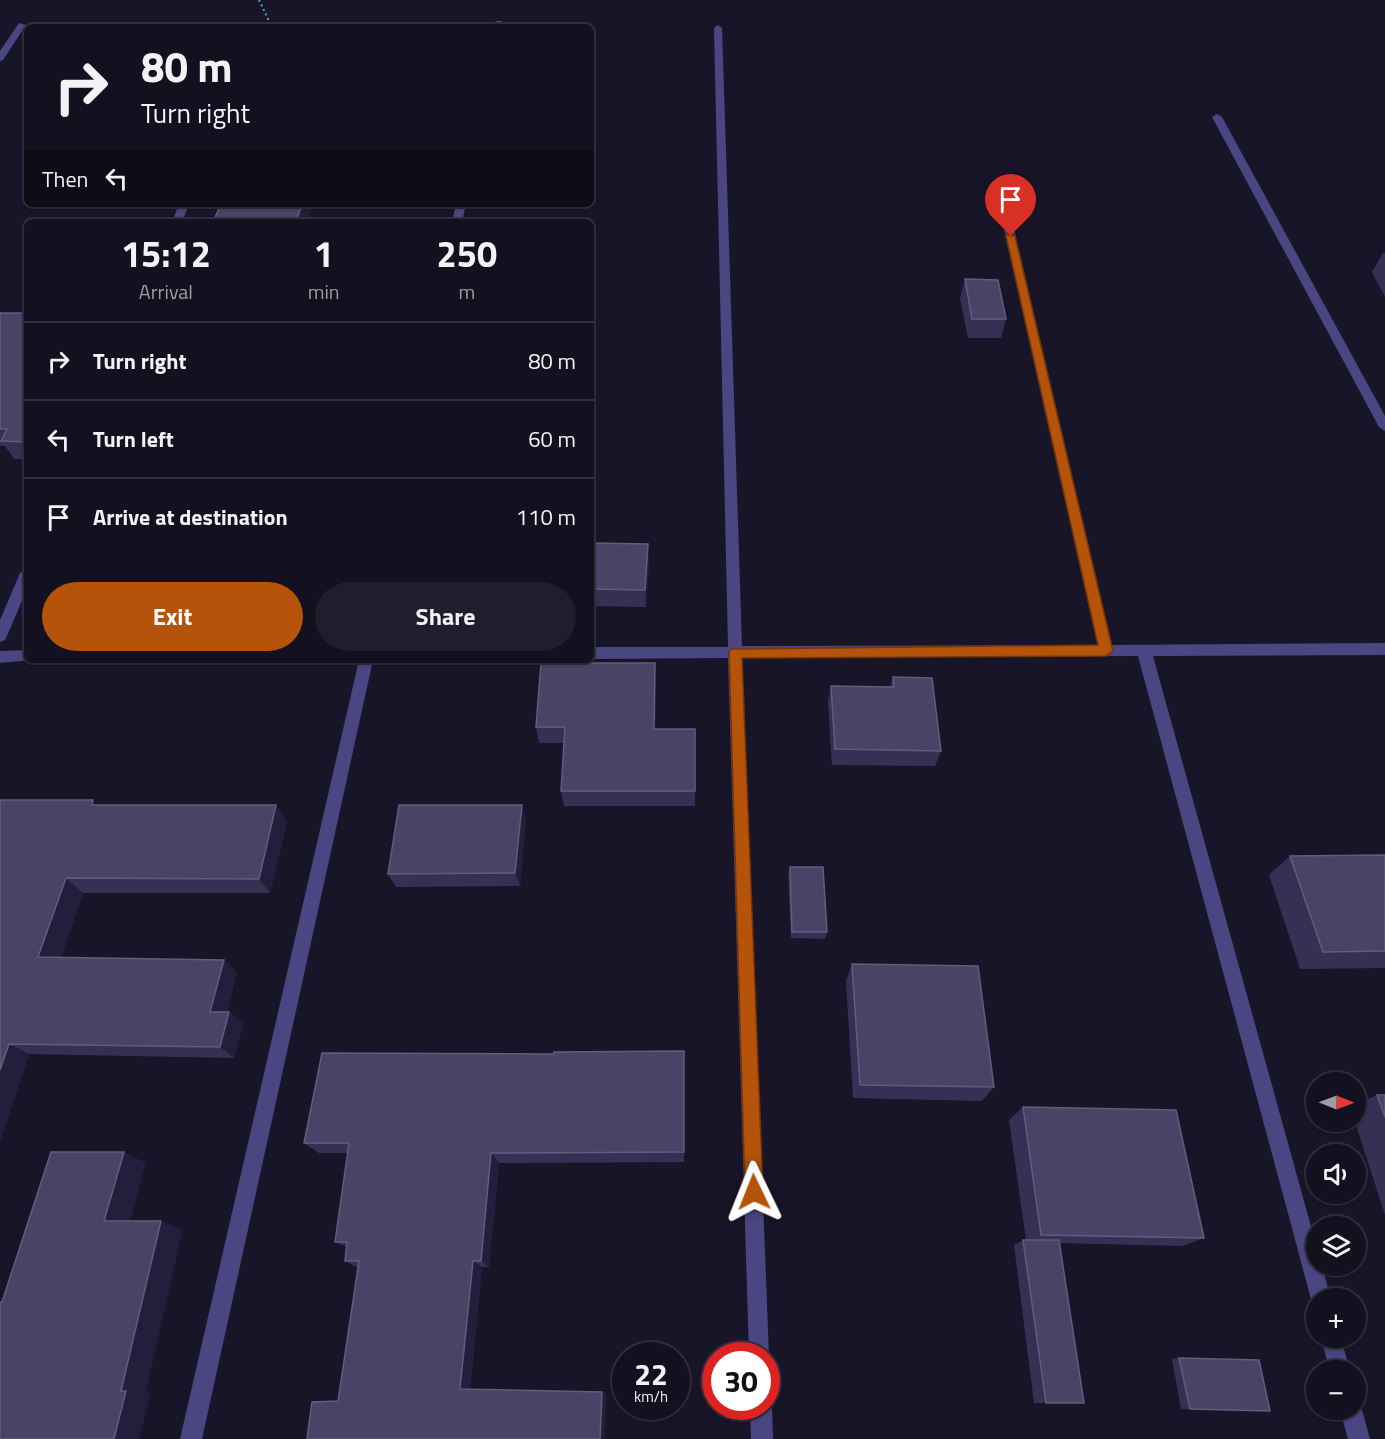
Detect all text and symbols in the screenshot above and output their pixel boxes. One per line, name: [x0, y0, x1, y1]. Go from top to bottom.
text: 80 m: [141, 34, 233, 98]
icon: right: [42, 48, 120, 126]
text: Turn right: [141, 92, 250, 133]
text: Then: [42, 162, 88, 196]
icon: left: [100, 162, 133, 195]
pin: [985, 174, 1036, 236]
icon: arrive: [994, 183, 1027, 216]
text: 15:12: [121, 226, 211, 281]
text: 1: [314, 226, 334, 281]
text: 250: [437, 226, 497, 281]
text: Arrival: [139, 276, 193, 307]
text: min: [308, 276, 340, 307]
text: m: [458, 276, 475, 307]
text: Turn right: [93, 344, 187, 378]
text: 80 m: [528, 344, 576, 378]
icon: right: [42, 345, 75, 378]
text: Turn left: [93, 422, 174, 456]
text: 60 m: [528, 422, 576, 456]
icon: left: [42, 423, 75, 456]
text: Arrive at destination: [93, 500, 288, 534]
text: 110 m: [516, 500, 576, 534]
icon: arrive: [42, 501, 75, 534]
button: Exit: [42, 582, 303, 651]
button: Share: [315, 582, 576, 651]
north arrow: [1306, 1072, 1366, 1132]
map controls: [1306, 1072, 1366, 1420]
button: sound: [1306, 1144, 1366, 1204]
position arrow: [722, 1160, 786, 1224]
button: layers: [1306, 1216, 1366, 1276]
button: +: [1306, 1288, 1366, 1348]
speed limit sign: 30: [702, 1342, 780, 1420]
text: 22: [634, 1351, 668, 1397]
button: −: [1306, 1360, 1366, 1420]
text: km/h: [634, 1385, 668, 1408]

